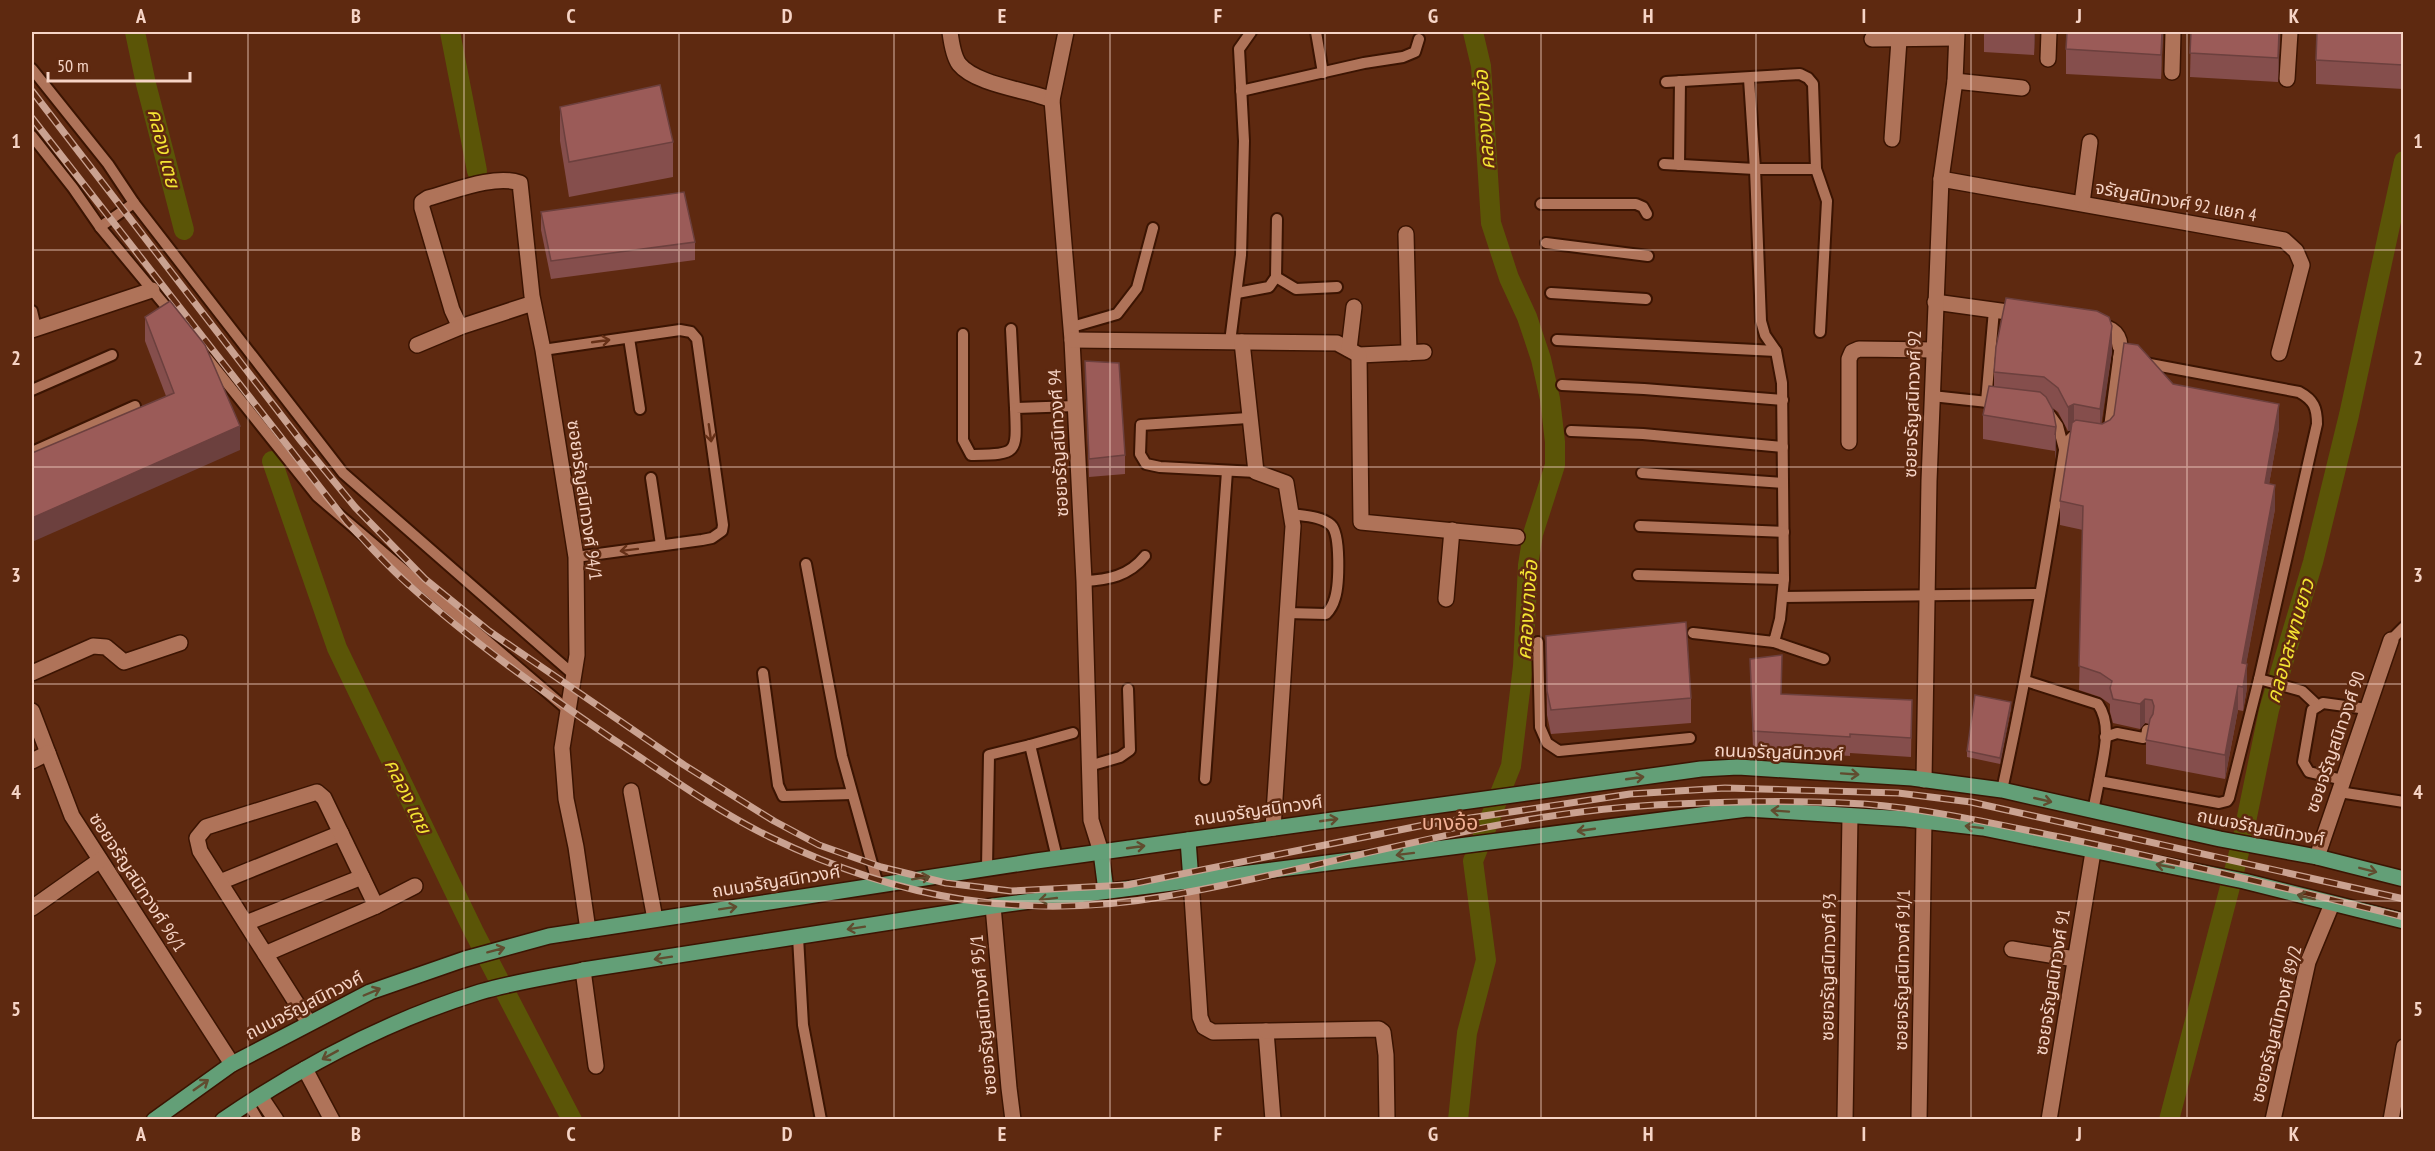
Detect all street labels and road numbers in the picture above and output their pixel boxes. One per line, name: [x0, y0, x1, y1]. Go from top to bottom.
street label: จรัญสนิทวงศ์ 92 แยก 4: [2093, 175, 2259, 227]
street label: ซอยจรัญสนิทวงศ์ 92: [1898, 330, 1926, 478]
street label: ซอยจรัญสนิทวงศ์ 94: [1043, 369, 1073, 517]
street label: ซอยจรัญสนิทวงศ์ 94/1: [562, 419, 608, 581]
street label: ซอยจรัญสนิทวงศ์ 90: [2300, 668, 2370, 816]
street label: ถนนจรัญสนิทวงศ์: [1714, 738, 1844, 766]
street label: ถนนจรัญสนิทวงศ์: [1192, 790, 1324, 830]
street label: ถนนจรัญสนิทวงศ์: [2195, 803, 2327, 851]
street label: ซอยจรัญสนิทวงศ์ 96/1: [84, 808, 192, 956]
street label: ถนนจรัญสนิทวงศ์: [710, 859, 842, 903]
street label: ซอยจรัญสนิทวงศ์ 91/1: [1889, 889, 1915, 1051]
street label: ซอยจรัญสนิทวงศ์ 93: [1815, 893, 1841, 1041]
street label: ซอยจรัญสนิทวงศ์ 91: [2029, 907, 2075, 1057]
street label: ซอยจรัญสนิทวงศ์ 95/1: [965, 934, 1001, 1096]
street label: ซอยจรัญสนิทวงศ์ 89/2: [2245, 943, 2307, 1105]
street label: ถนนจรัญสนิทวงศ์: [241, 965, 367, 1045]

